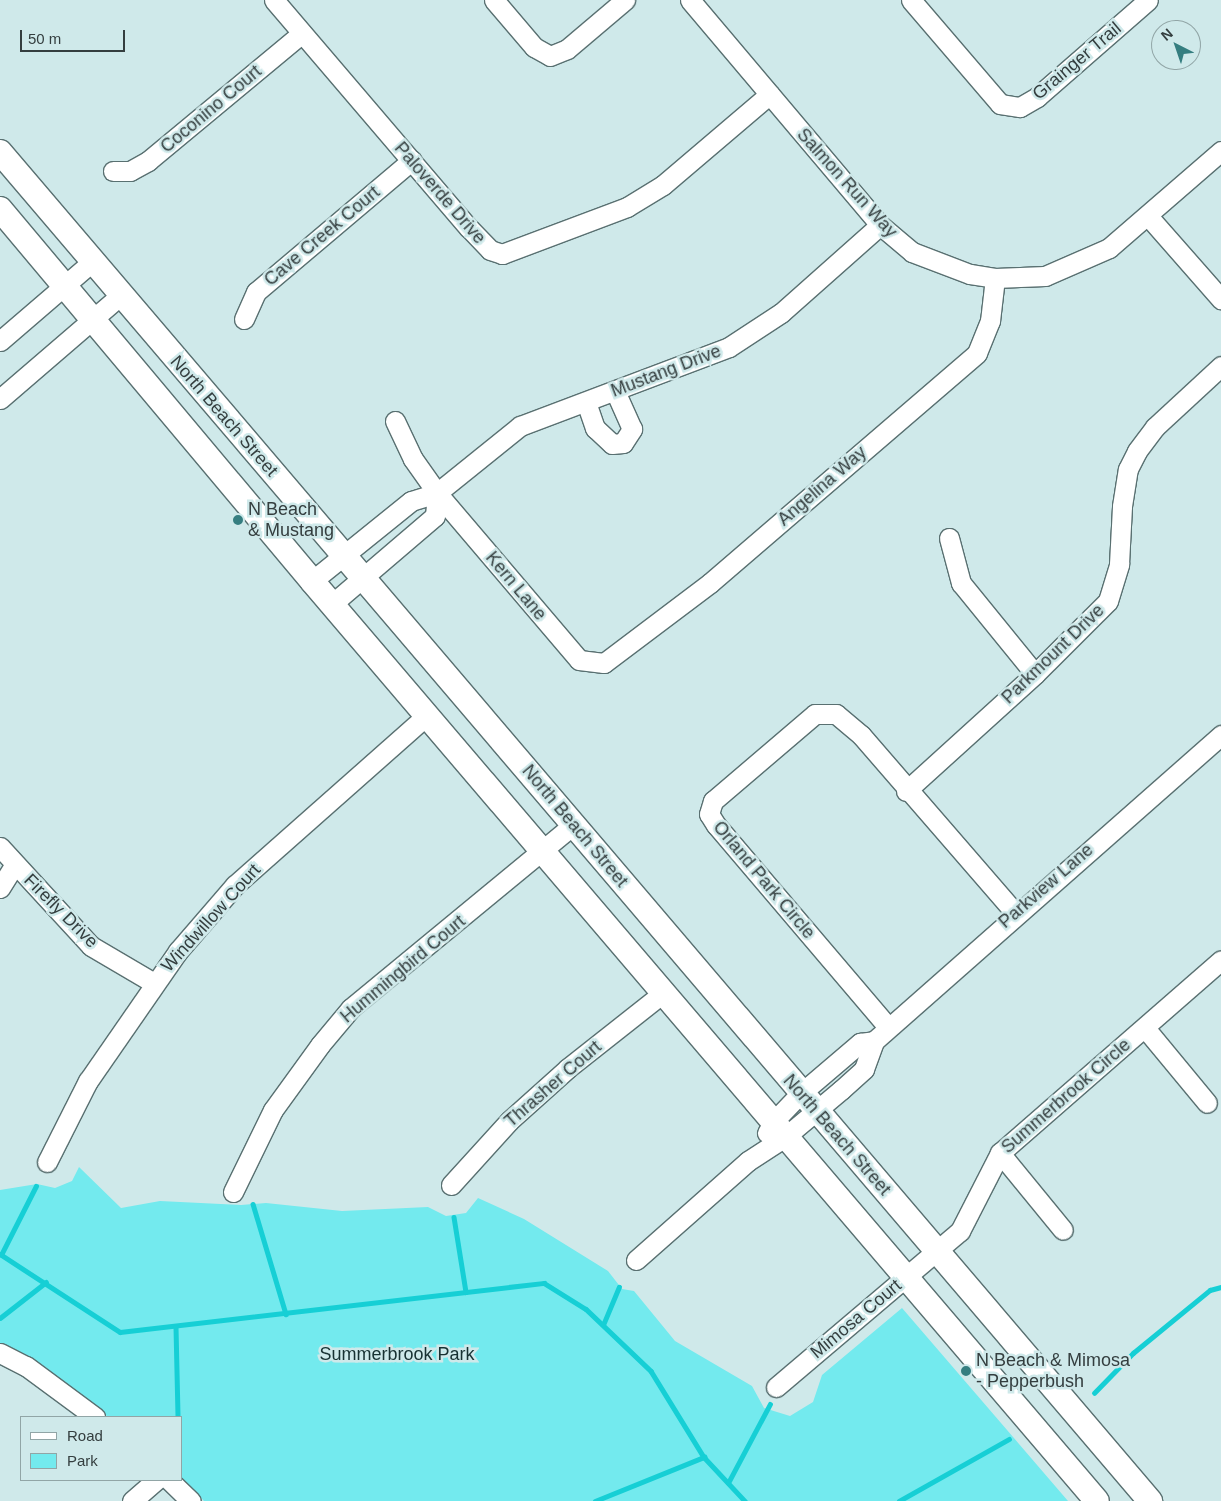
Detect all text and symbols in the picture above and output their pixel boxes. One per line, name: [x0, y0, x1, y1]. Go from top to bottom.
street label: Grainger Trail: [1028, 18, 1126, 104]
scale bar: [22, 20, 128, 52]
north arrow: [1151, 20, 1201, 70]
text: N: [1158, 25, 1176, 44]
text: 50 m: [28, 30, 61, 47]
street label: Coconino Court: [156, 61, 266, 157]
street label: Salmon Run Way: [792, 124, 902, 242]
street label: Paloverde Drive: [390, 138, 490, 248]
street label: Cave Creek Court: [260, 181, 384, 291]
street label: Mustang Drive: [608, 340, 724, 402]
street label: North Beach Street: [166, 351, 282, 481]
street label: Angelina Way: [773, 442, 871, 530]
place label: N Beach & Mustang: [248, 499, 334, 542]
marker: N Beach & Mustang: [232, 514, 244, 526]
street label: Kern Lane: [481, 547, 551, 625]
street label: Parkmount Drive: [997, 600, 1109, 708]
street label: North Beach Street: [518, 760, 632, 892]
street label: Orland Park Circle: [708, 817, 820, 943]
street label: Parkview Lane: [994, 839, 1098, 933]
street label: Windwillow Court: [157, 859, 265, 977]
street label: Firefly Drive: [19, 869, 103, 953]
street label: Hummingbird Court: [336, 911, 470, 1027]
street label: Summerbrook Circle: [997, 1034, 1135, 1158]
street label: Thrasher Court: [500, 1036, 606, 1132]
street label: North Beach Street: [779, 1070, 895, 1200]
street label: Mimosa Court: [806, 1275, 906, 1363]
park label: Summerbrook Park: [319, 1343, 475, 1365]
place label: N Beach & Mimosa - Pepperbush: [976, 1350, 1130, 1392]
marker: N Beach & Mimosa - Pepperbush: [960, 1365, 972, 1377]
legend: [20, 1416, 182, 1481]
text: Road: [67, 1427, 103, 1444]
text: Park: [67, 1452, 98, 1469]

